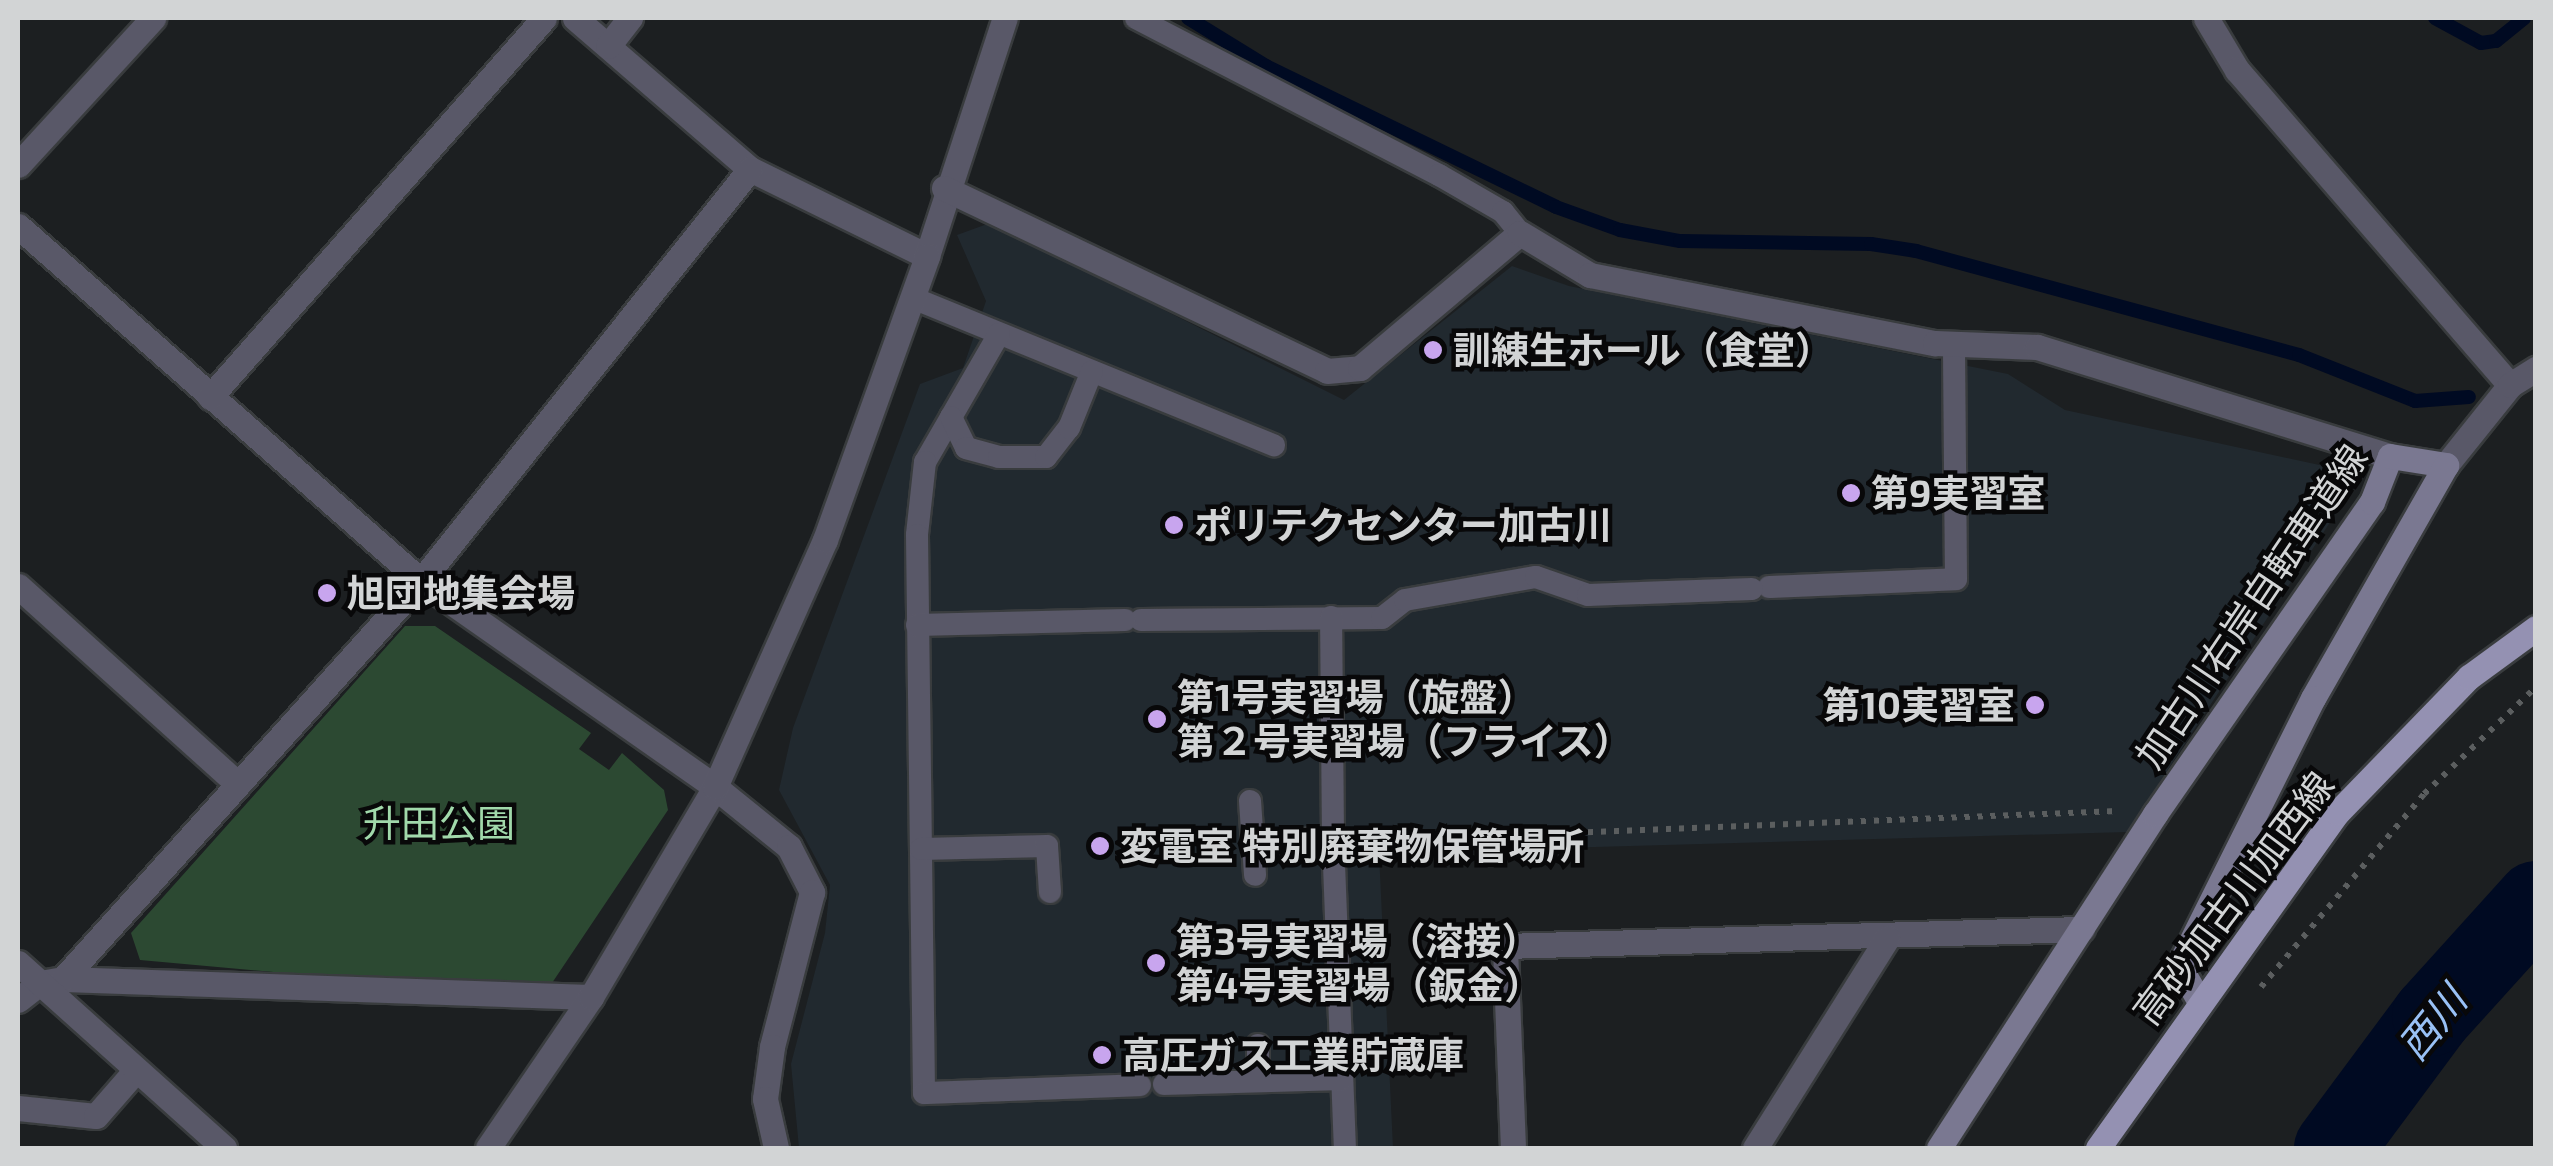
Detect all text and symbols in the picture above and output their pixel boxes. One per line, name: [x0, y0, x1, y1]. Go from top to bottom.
place label: 訓練生ホール（食堂）: [1453, 327, 1833, 373]
marker: 訓練生ホール（食堂）: [1422, 339, 1444, 361]
street label: 加古川右岸自転車道線: [2126, 436, 2376, 776]
place label: 第9実習室: [1871, 470, 2045, 516]
marker: 第9実習室: [1840, 482, 1862, 504]
place label: ポリテクセンター加古川: [1194, 502, 1612, 548]
marker: ポリテクセンター加古川: [1163, 514, 1185, 536]
place label: 旭団地集会場: [347, 570, 575, 616]
marker: 旭団地集会場: [316, 582, 338, 604]
place label: 第1号実習場（旋盤） 第２号実習場（フライス）: [1177, 674, 1633, 764]
place label: 第10実習室: [1823, 682, 2015, 728]
marker: 第10実習室: [2024, 694, 2046, 716]
marker: 第1号実習場（旋盤） 第２号実習場（フライス）: [1146, 708, 1168, 730]
street label: 高砂加古川加西線: [2123, 763, 2343, 1033]
park label: 升田公園: [363, 800, 515, 846]
place label: 変電室 特別廃棄物保管場所: [1120, 823, 1584, 869]
marker: 変電室 特別廃棄物保管場所: [1089, 835, 1111, 857]
place label: 第3号実習場（溶接） 第4号実習場（鈑金）: [1176, 918, 1542, 1008]
marker: 第3号実習場（溶接） 第4号実習場（鈑金）: [1145, 952, 1167, 974]
water label: 西川: [2387, 976, 2475, 1068]
place label: 高圧ガス工業貯蔵庫: [1122, 1032, 1464, 1078]
marker: 高圧ガス工業貯蔵庫: [1091, 1044, 1113, 1066]

